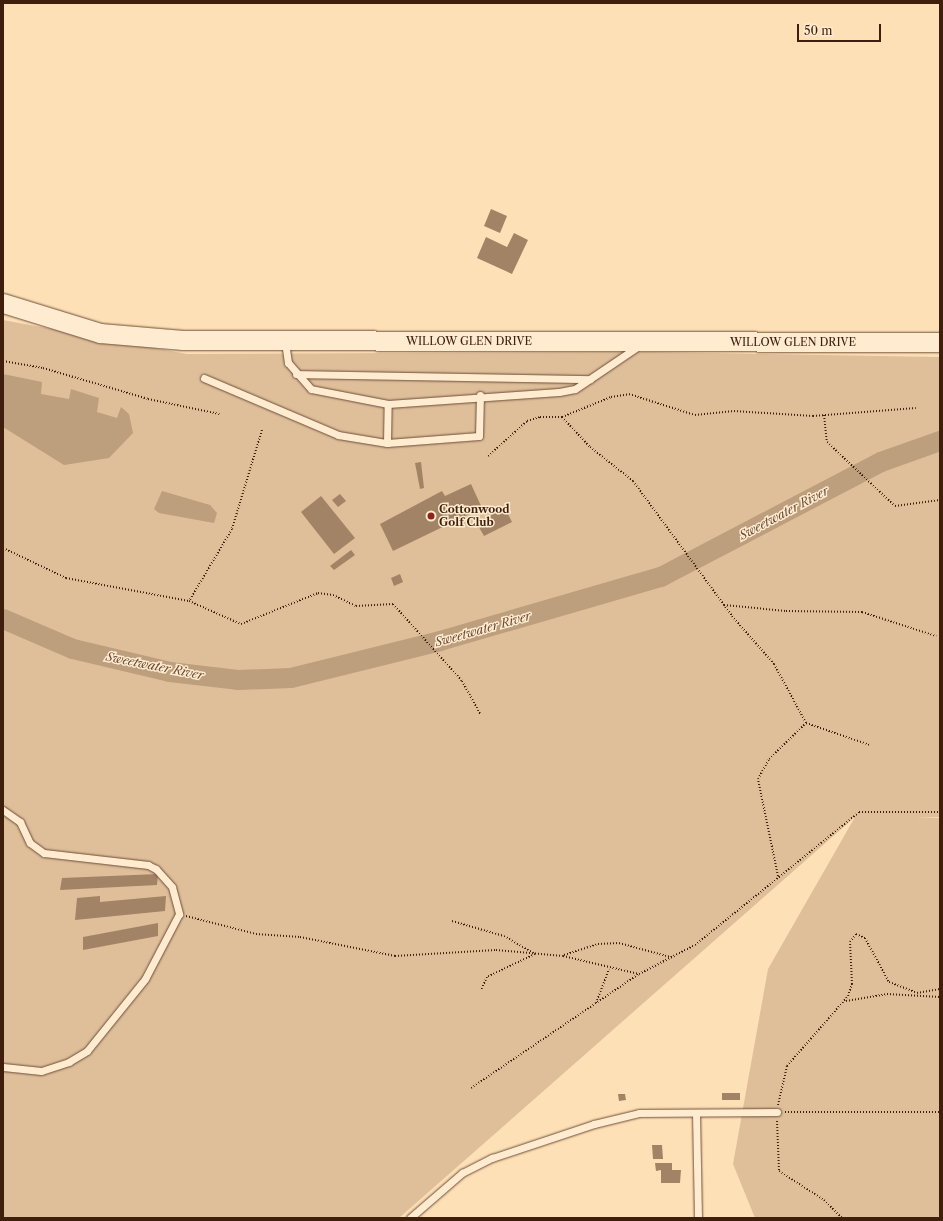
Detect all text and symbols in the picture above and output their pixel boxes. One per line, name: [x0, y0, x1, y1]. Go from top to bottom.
scale bar: [799, 16, 883, 42]
text: 50 m: [804, 23, 833, 38]
street label: WILLOW GLEN DRIVE: [406, 334, 532, 348]
street label: WILLOW GLEN DRIVE: [730, 335, 856, 349]
water label: Sweetwater River: [737, 483, 831, 543]
place label: Cottonwood Golf Club: [439, 503, 509, 529]
marker: Cottonwood Golf Club: [426, 511, 436, 521]
water label: Sweetwater River: [433, 608, 533, 650]
water label: Sweetwater River: [105, 649, 205, 683]

